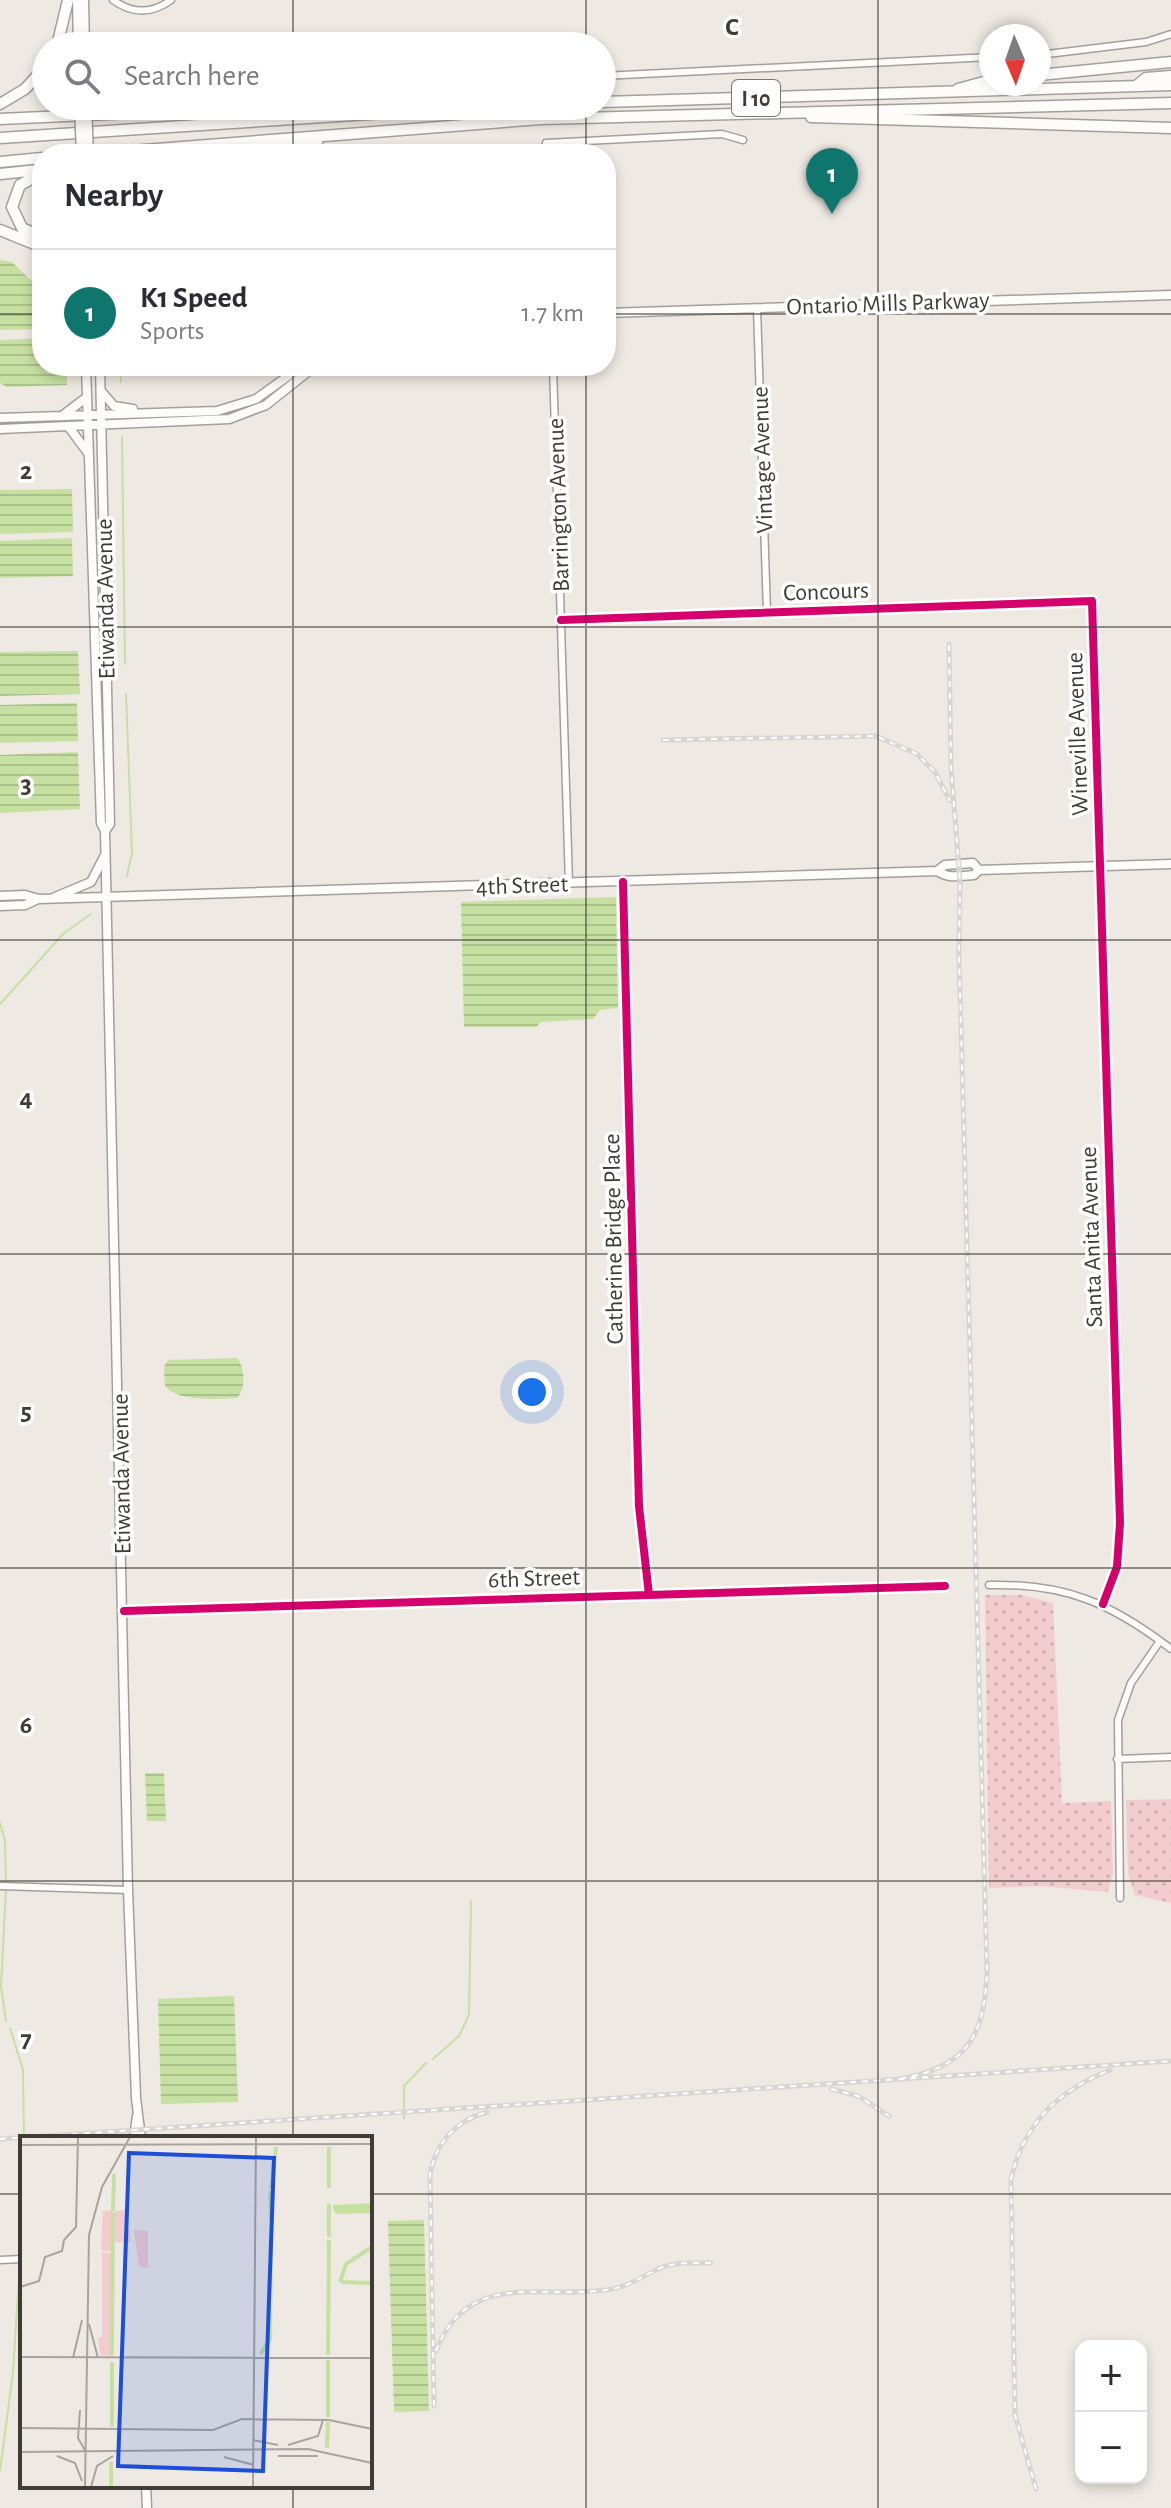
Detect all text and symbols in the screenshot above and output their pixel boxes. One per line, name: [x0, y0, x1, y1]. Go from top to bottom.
text: C: [725, 14, 739, 40]
north arrow: [979, 24, 1051, 96]
search box: [32, 32, 616, 120]
icon: search: [60, 54, 104, 98]
text: Search here: [124, 61, 260, 91]
road number: I 10: [732, 80, 780, 116]
pin: 1: [806, 148, 858, 214]
text: Nearby: [64, 179, 163, 213]
text: K1 Speed: [140, 283, 247, 313]
street label: Ontario Mills Parkway: [786, 288, 990, 320]
text: 1: [85, 300, 95, 326]
text: 1.7 km: [521, 300, 584, 326]
text: Sports: [140, 318, 204, 344]
street label: Vintage Avenue: [748, 386, 778, 534]
street label: Barrington Avenue: [544, 417, 574, 592]
text: 2: [20, 458, 32, 484]
street label: Etiwanda Avenue: [93, 518, 119, 680]
street label: Concours: [783, 579, 869, 605]
street label: Wineville Avenue: [1063, 652, 1093, 816]
text: 3: [20, 772, 32, 798]
street label: 4th Street: [476, 872, 569, 900]
text: 4: [19, 1085, 33, 1111]
street label: Catherine Bridge Place: [600, 1133, 628, 1345]
street label: Santa Anita Avenue: [1077, 1146, 1107, 1328]
your location: [512, 1372, 552, 1412]
street label: Etiwanda Avenue: [109, 1393, 135, 1555]
text: 5: [20, 1399, 32, 1425]
street label: 6th Street: [488, 1565, 581, 1593]
text: 6: [20, 1712, 32, 1738]
text: 7: [20, 2026, 32, 2052]
inset map: [20, 2136, 372, 2488]
map controls: [1075, 2340, 1147, 2484]
button: +: [1075, 2340, 1147, 2412]
button: −: [1075, 2412, 1147, 2484]

